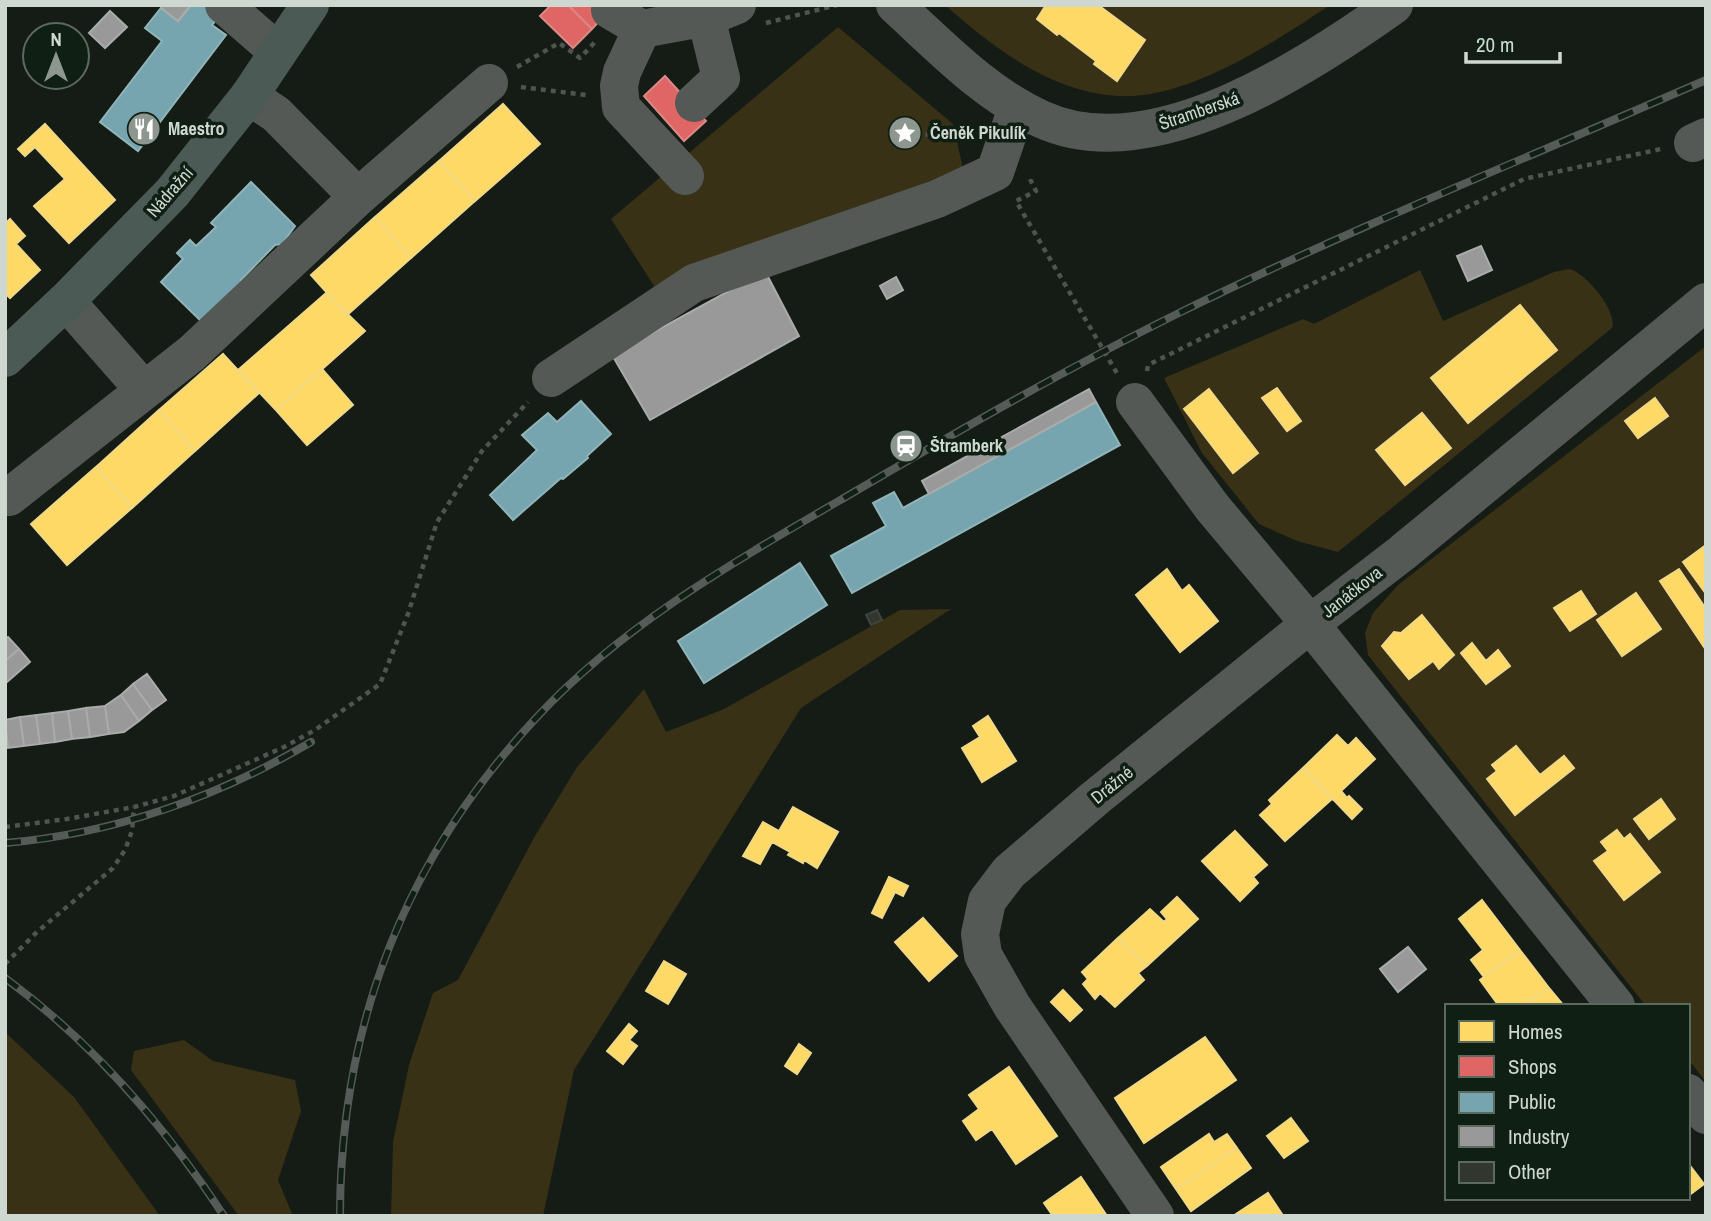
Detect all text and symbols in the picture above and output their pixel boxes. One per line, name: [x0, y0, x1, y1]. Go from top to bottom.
north arrow: [21, 21, 91, 91]
scale bar: [1466, 21, 1560, 65]
text: N: [50, 26, 62, 52]
text: 20 m: [1476, 30, 1514, 59]
street label: Štramberská: [1155, 85, 1242, 136]
restaurant icon: Maestro: [125, 110, 163, 148]
place icon: Čeněk Pikulík: [886, 114, 924, 152]
place label: Maestro: [168, 116, 225, 141]
place label: Čeněk Pikulík: [930, 120, 1027, 145]
street label: Nádražní: [141, 160, 199, 222]
station icon: Štramberk: [887, 427, 925, 465]
place label: Štramberk: [930, 433, 1004, 458]
street label: Janáčkova: [1316, 560, 1387, 623]
street label: Drážné: [1085, 760, 1138, 809]
legend: [1445, 1004, 1690, 1200]
text: Homes: [1508, 1017, 1563, 1046]
text: Shops: [1508, 1052, 1557, 1081]
text: Public: [1508, 1087, 1556, 1116]
text: Industry: [1508, 1122, 1570, 1151]
text: Other: [1508, 1157, 1551, 1186]

